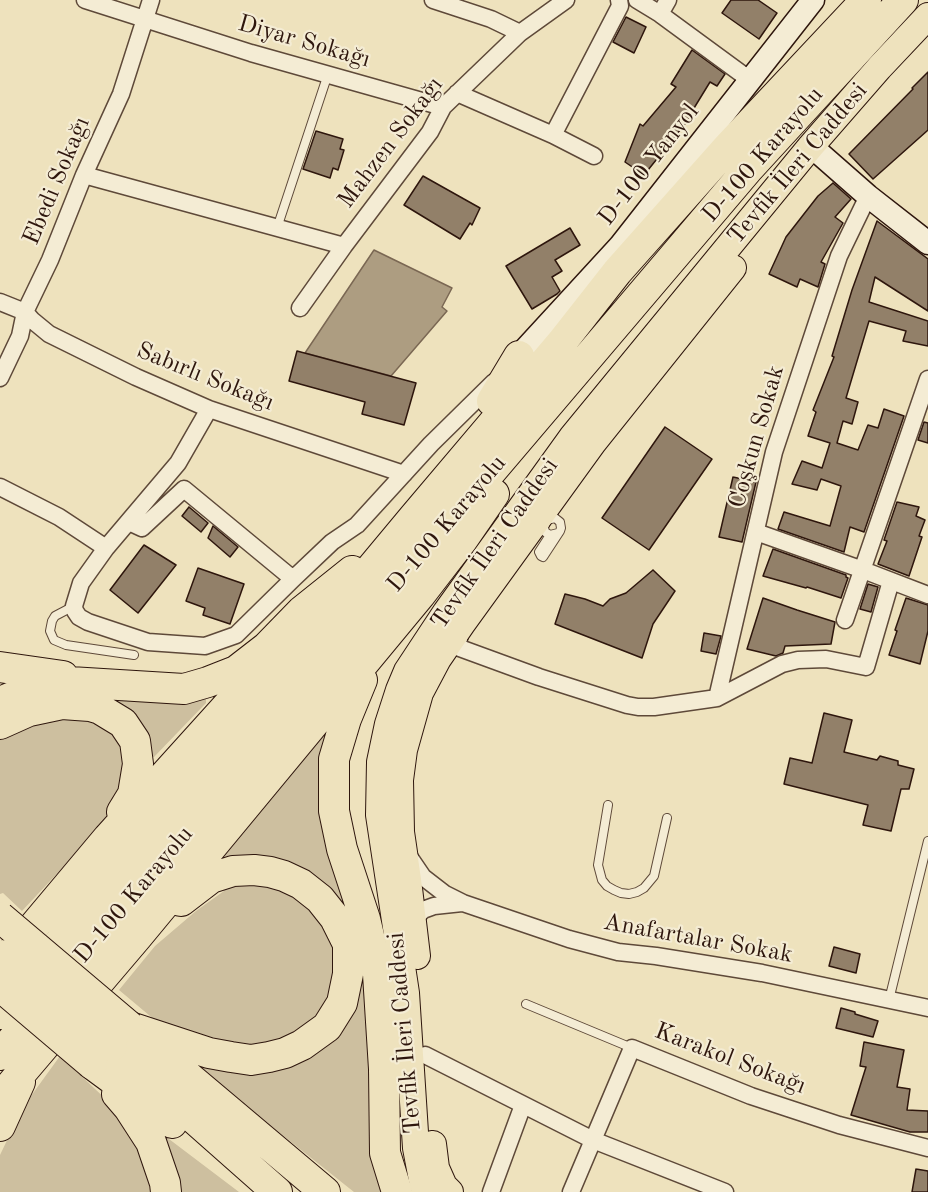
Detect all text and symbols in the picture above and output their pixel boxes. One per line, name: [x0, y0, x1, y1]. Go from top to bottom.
street label: Diyar Sokağı: [235, 9, 373, 75]
street label: Mahzen Sokağı: [332, 72, 450, 214]
street label: Tevfik İleri Caddesi: [722, 77, 874, 251]
street label: D-100 Karayolu: [696, 81, 830, 229]
street label: D-100 Yanyol: [592, 98, 706, 232]
street label: Ebedi Sokağı: [17, 113, 97, 249]
street label: Sabırlı Sokağı: [132, 336, 278, 418]
street label: Coşkun Sokak: [723, 362, 791, 512]
street label: D-100 Karayolu: [381, 450, 513, 598]
street label: Tevfik İleri Caddesi: [425, 453, 565, 635]
street label: D-100 Karayolu: [68, 821, 200, 969]
street label: Anafartalar Sokak: [601, 908, 795, 970]
street label: Tevfik İleri Caddesi: [382, 931, 428, 1135]
street label: Karakol Sokağı: [650, 1017, 810, 1101]

